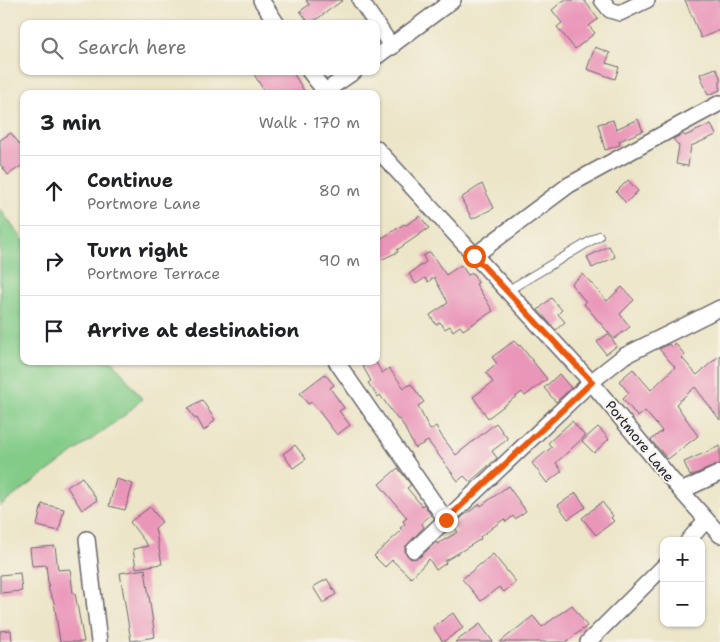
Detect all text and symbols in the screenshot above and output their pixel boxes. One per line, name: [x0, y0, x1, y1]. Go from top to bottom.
search box: [20, 20, 380, 75]
icon: search: [38, 34, 66, 62]
text: Search here: [78, 35, 187, 60]
text: 3 min: [40, 109, 101, 137]
text: Walk · 170 m: [259, 112, 360, 133]
text: Continue: [87, 168, 173, 193]
icon: ahead: [40, 177, 68, 205]
text: 80 m: [319, 180, 360, 201]
text: Portmore Lane: [87, 193, 201, 214]
text: Turn right: [87, 238, 188, 263]
route start: [463, 245, 486, 268]
icon: right: [40, 247, 68, 275]
text: 90 m: [319, 250, 360, 271]
text: Portmore Terrace: [87, 263, 220, 284]
icon: arrive: [40, 317, 68, 345]
text: Arrive at destination: [87, 318, 299, 343]
street label: Portmore Lane: [602, 397, 678, 485]
route end: [435, 509, 458, 532]
map controls: [660, 537, 705, 627]
button: +: [660, 537, 705, 582]
button: −: [660, 582, 705, 627]

